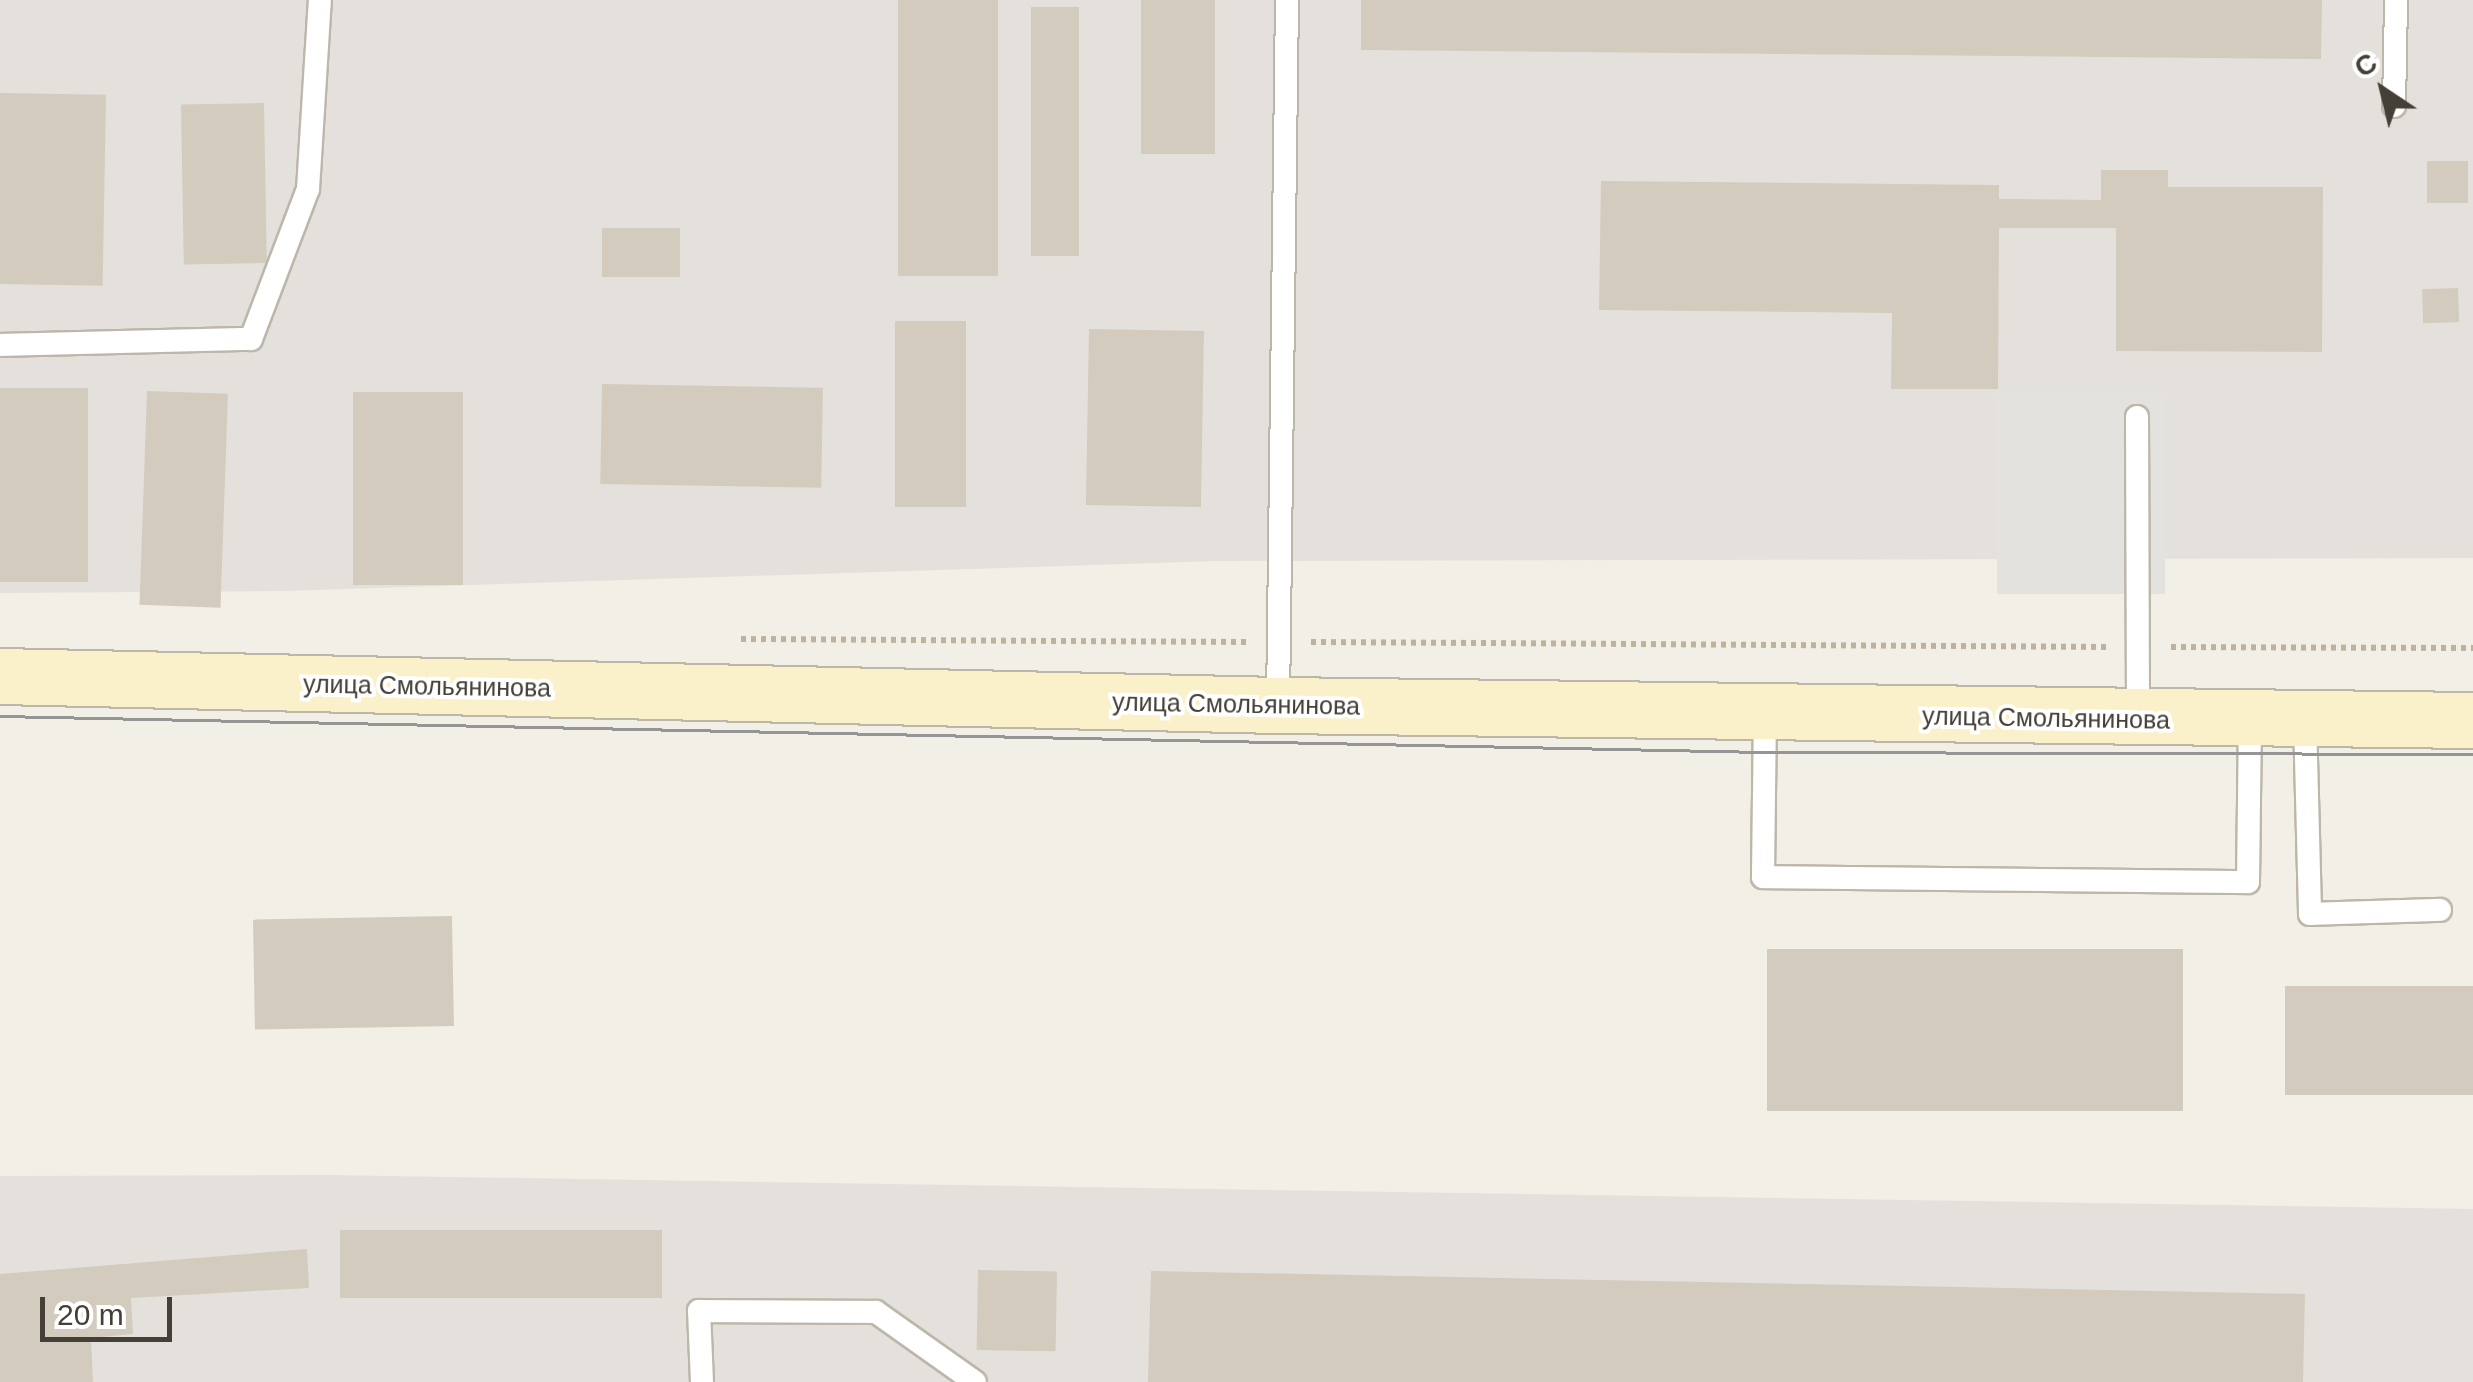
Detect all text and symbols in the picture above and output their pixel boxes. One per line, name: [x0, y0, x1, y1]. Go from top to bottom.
north arrow: [2333, 40, 2433, 140]
text: С: [2348, 47, 2383, 84]
street label: улица Смольянинова: [303, 669, 551, 703]
street label: улица Смольянинова: [1112, 687, 1360, 721]
street label: улица Смольянинова: [1922, 701, 2170, 735]
scale bar: [45, 1277, 178, 1339]
text: 20 m: [57, 1298, 124, 1331]

